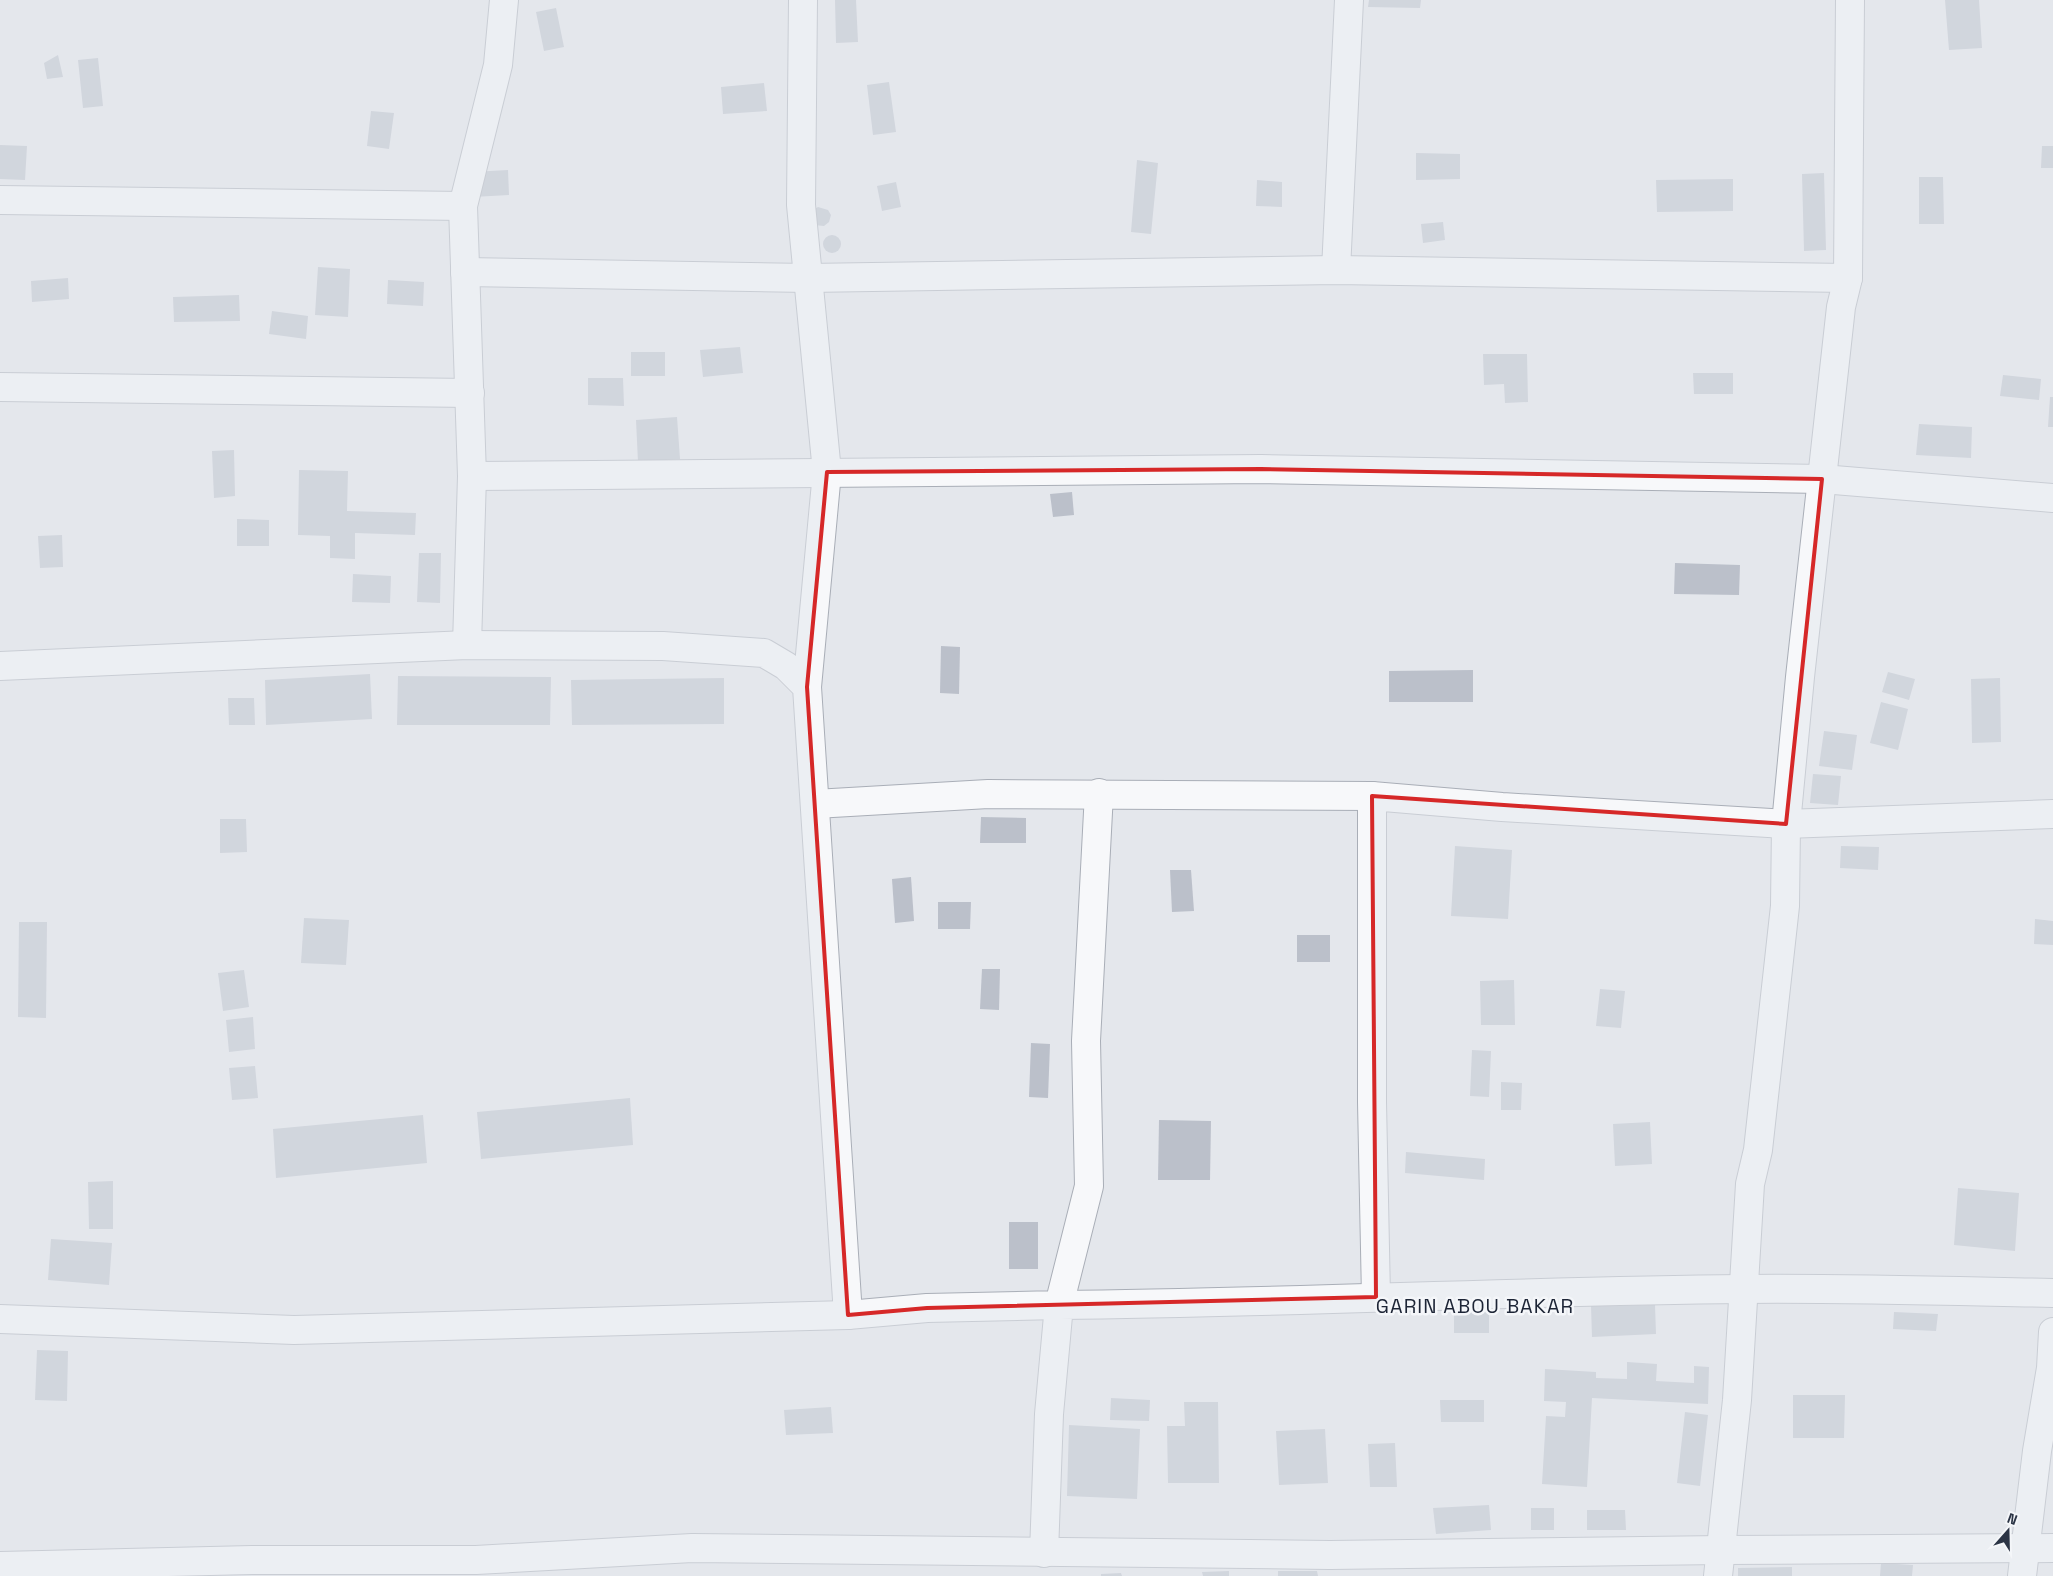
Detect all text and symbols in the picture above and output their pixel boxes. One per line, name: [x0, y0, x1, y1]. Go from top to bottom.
district label: GARIN ABOU BAKAR: [1376, 1293, 1574, 1319]
north arrow: [1983, 1506, 2033, 1556]
text: N: [2005, 1509, 2020, 1529]

